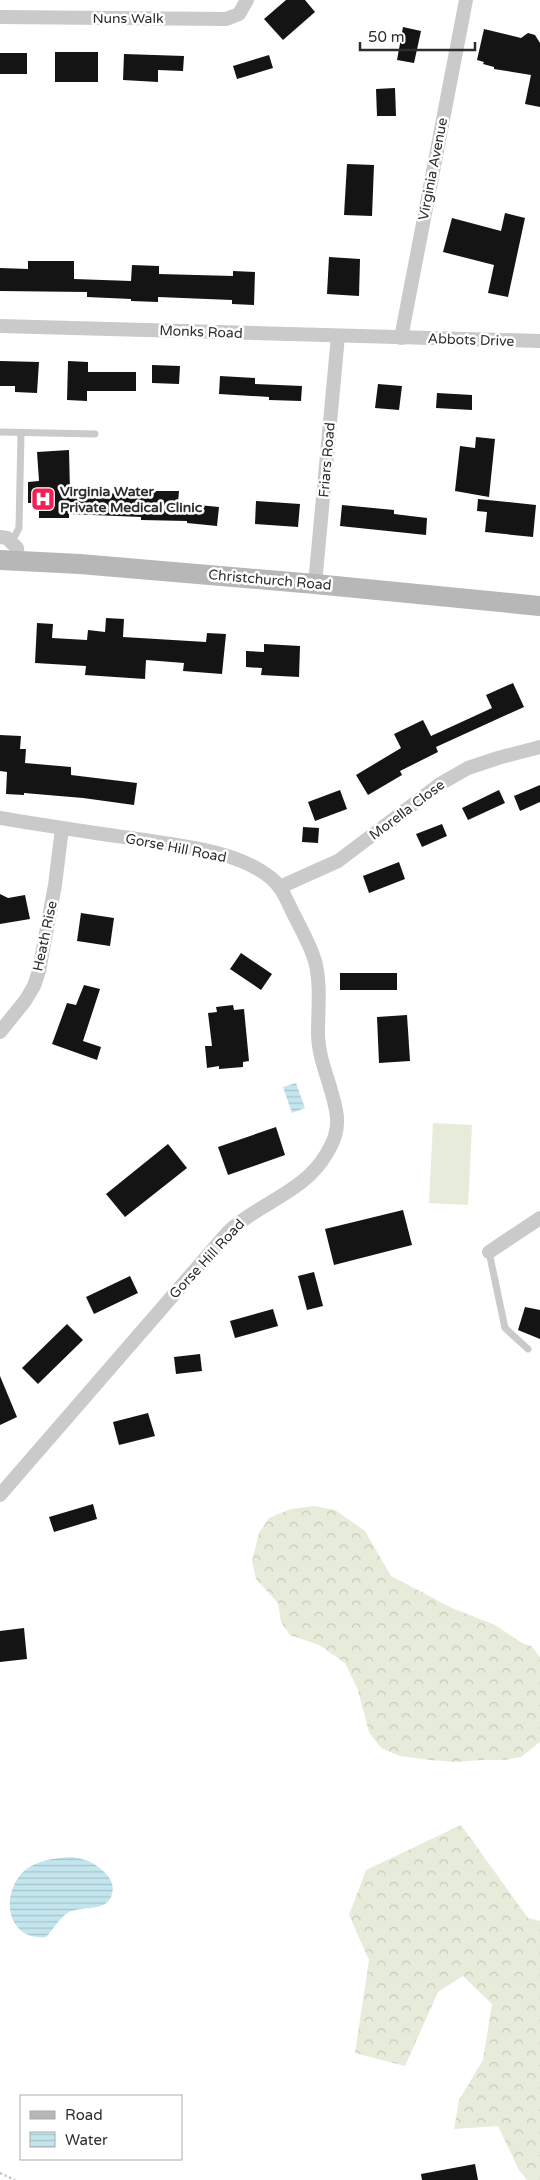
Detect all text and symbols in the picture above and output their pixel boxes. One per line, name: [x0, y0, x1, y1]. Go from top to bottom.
street label: Nuns Walk: [92, 10, 164, 27]
scale bar: [360, 20, 475, 52]
text: 50 m: [368, 28, 405, 46]
street label: Virginia Avenue: [415, 116, 451, 222]
street label: Monks Road: [159, 322, 243, 342]
street label: Abbots Drive: [427, 330, 515, 350]
street label: Friars Road: [315, 422, 339, 498]
place label: Virginia Water Private Medical Clinic: [60, 483, 203, 516]
hospital icon: Virginia Water Private Medical Clinic: [30, 486, 56, 512]
street label: Christchurch Road: [208, 566, 332, 594]
street label: Morella Close: [366, 776, 448, 844]
street label: Gorse Hill Road: [124, 830, 228, 866]
street label: Heath Rise: [29, 899, 61, 973]
street label: Gorse Hill Road: [166, 1216, 248, 1302]
legend: [20, 2095, 182, 2160]
text: Road: [65, 2106, 103, 2124]
text: Water: [65, 2131, 108, 2149]

